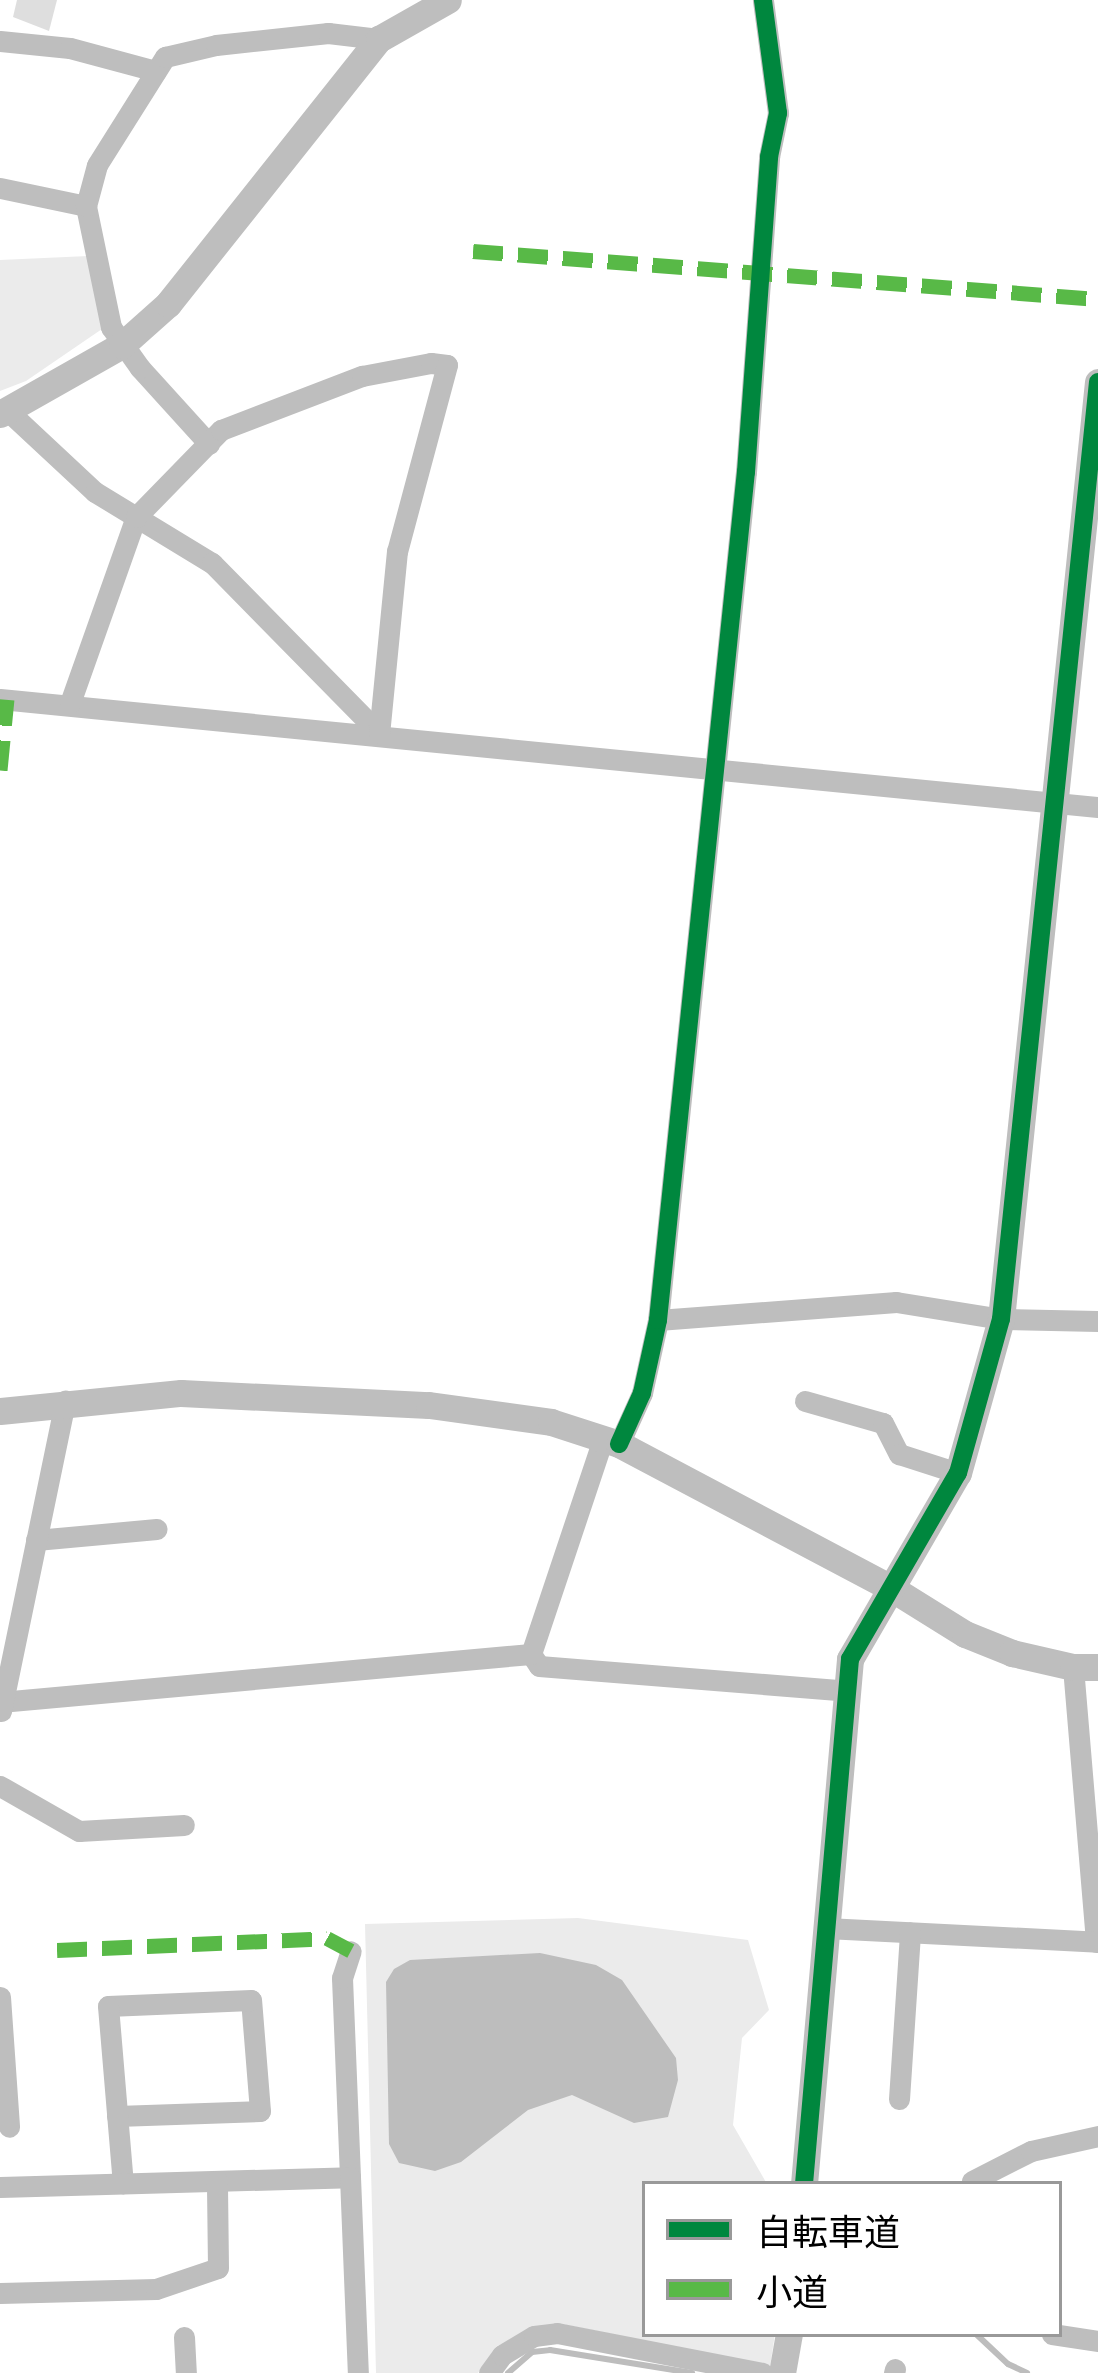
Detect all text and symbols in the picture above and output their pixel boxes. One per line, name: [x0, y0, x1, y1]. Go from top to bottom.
legend: [642, 2181, 1062, 2337]
text: 自転車道: [756, 2210, 900, 2256]
text: 小道: [756, 2270, 828, 2316]

